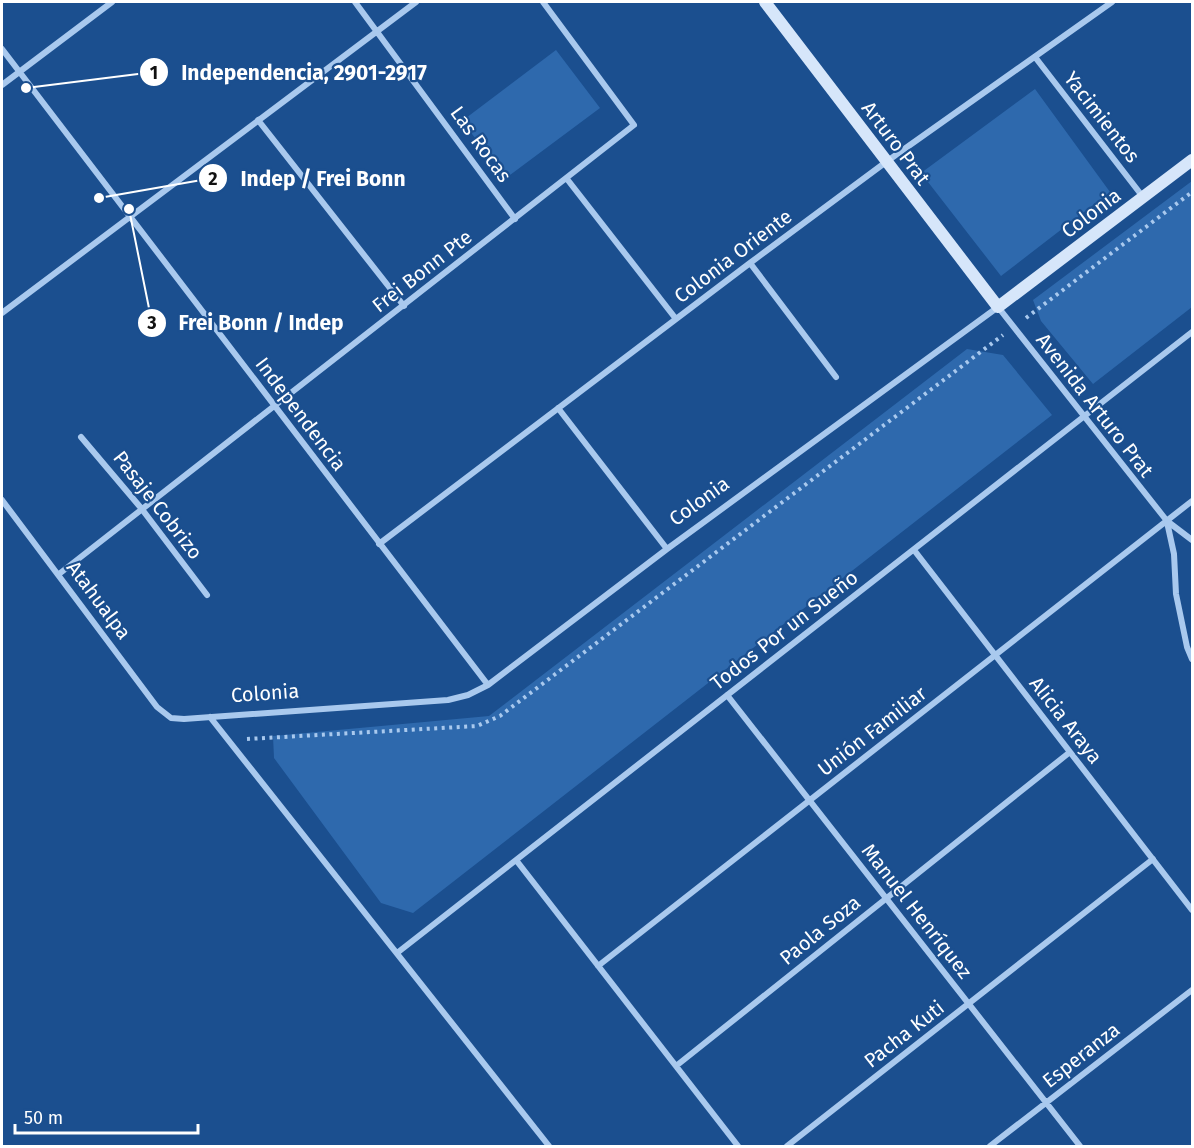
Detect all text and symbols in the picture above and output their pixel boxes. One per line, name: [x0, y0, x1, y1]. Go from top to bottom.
callout: Independencia, 2901-2917: [139, 53, 439, 92]
text: Independencia, 2901-2917: [181, 60, 427, 86]
text: 1: [150, 62, 158, 84]
street label: Yacimientos: [1059, 67, 1145, 167]
street label: Arturo Prat: [857, 96, 936, 190]
street label: Las Rocas: [445, 101, 517, 187]
callout: Indep / Frei Bonn: [198, 159, 418, 198]
text: Indep / Frei Bonn: [240, 166, 406, 192]
text: 2: [208, 168, 218, 190]
street label: Colonia: [1057, 183, 1125, 243]
street label: Colonia Oriente: [669, 204, 797, 308]
street label: Frei Bonn Pte: [367, 225, 477, 317]
callout: Frei Bonn / Indep: [137, 304, 356, 343]
text: Frei Bonn / Indep: [178, 310, 344, 336]
text: 3: [146, 312, 157, 334]
street label: Avenida Arturo Prat: [1031, 328, 1159, 482]
street label: Independencia: [251, 353, 351, 475]
street label: Pasaje Cobrizo: [108, 446, 208, 564]
street label: Colonia: [664, 471, 734, 531]
street label: Atahualpa: [62, 556, 136, 644]
street label: Todos Por un Sueño: [706, 565, 862, 695]
street label: Alicia Araya: [1025, 672, 1107, 768]
street label: Colonia: [230, 679, 300, 707]
street label: Unión Familiar: [813, 681, 931, 781]
street label: Manuel Henríquez: [857, 839, 977, 983]
street label: Paola Soza: [775, 890, 865, 970]
street label: Pacha Kuti: [859, 995, 949, 1073]
street label: Esperanza: [1037, 1017, 1125, 1093]
scale bar: [15, 1097, 198, 1135]
text: 50 m: [24, 1107, 63, 1129]

